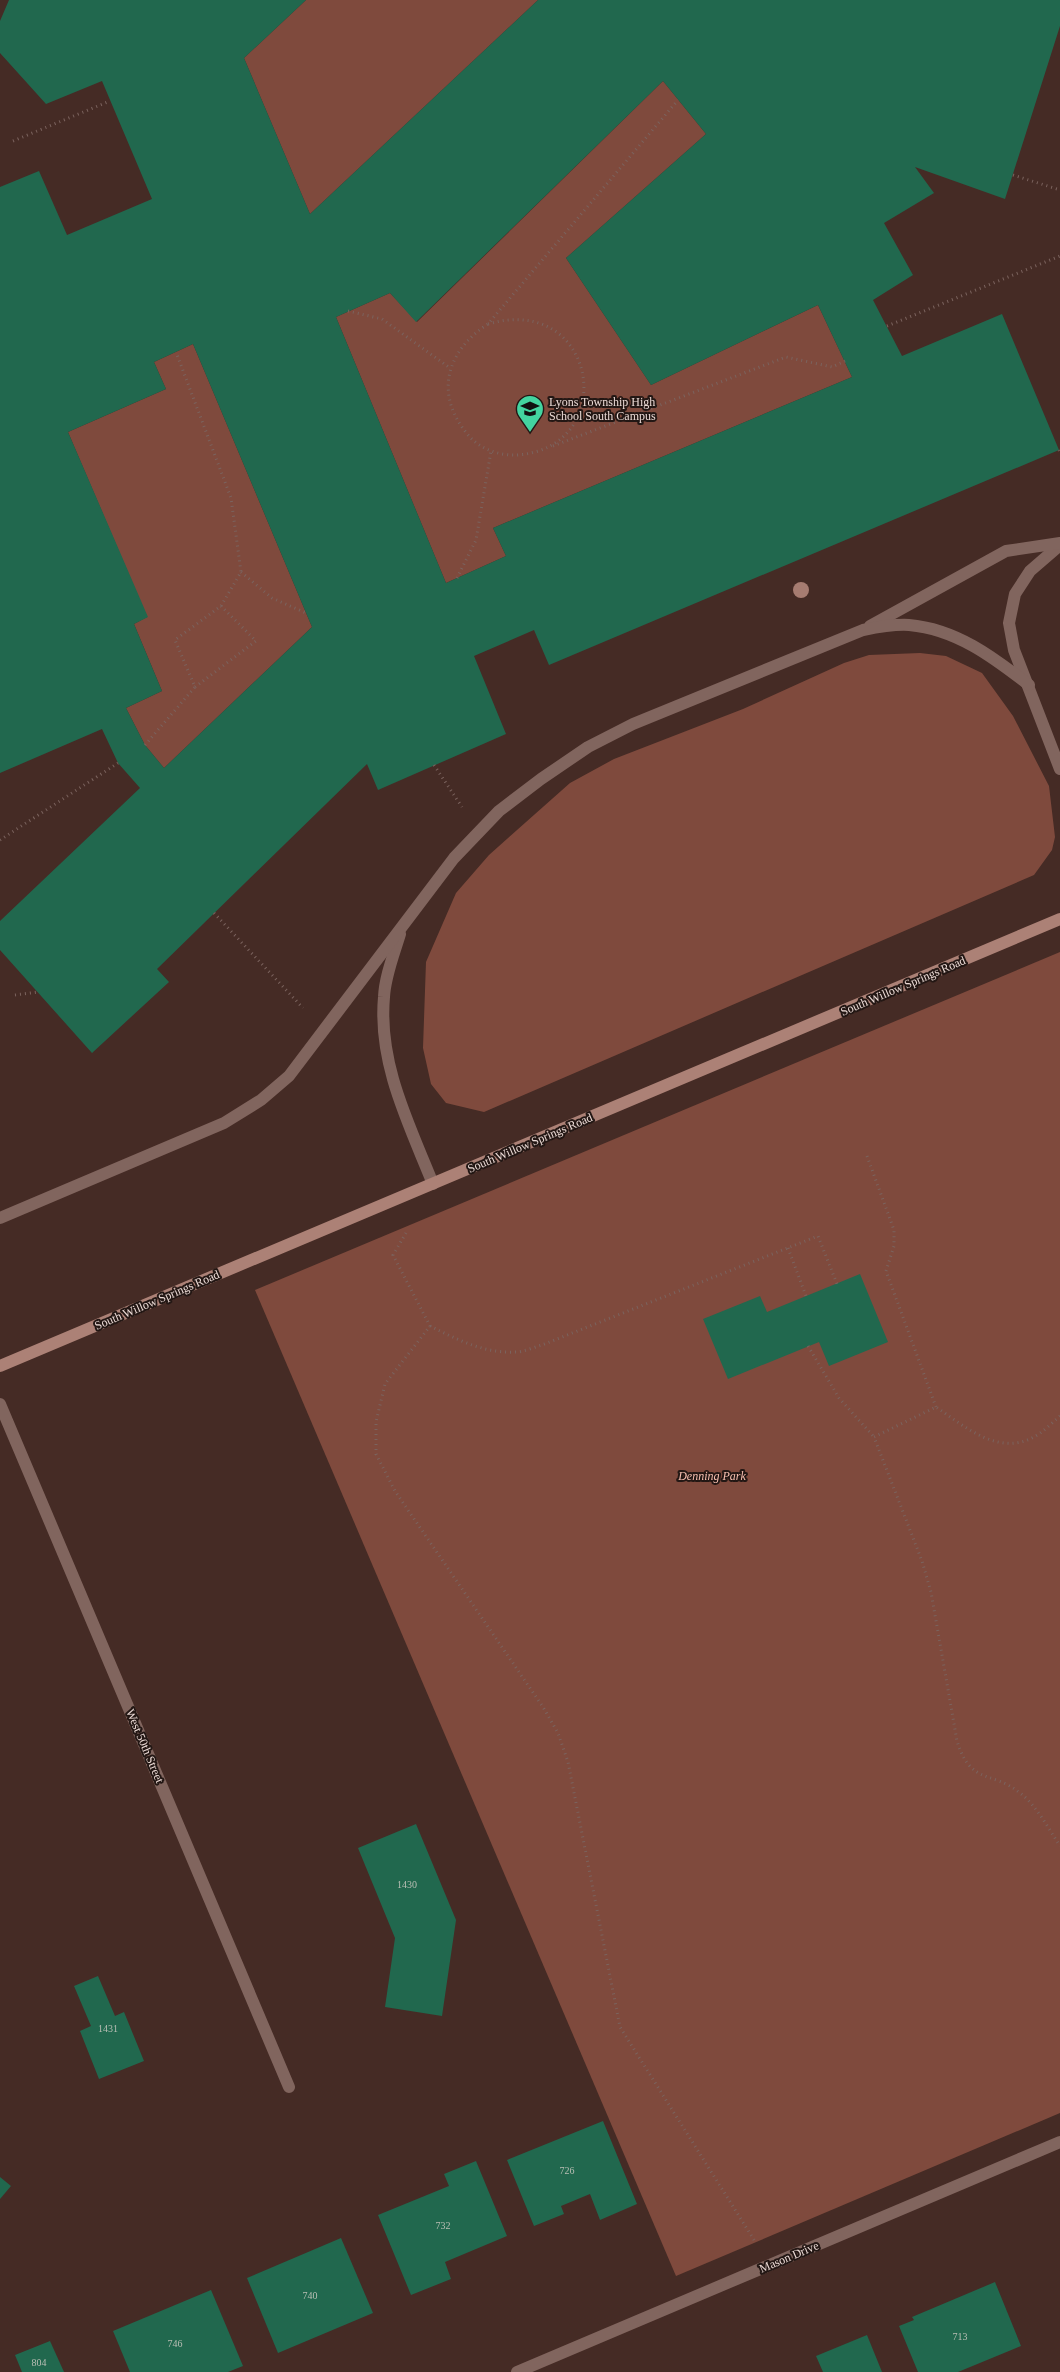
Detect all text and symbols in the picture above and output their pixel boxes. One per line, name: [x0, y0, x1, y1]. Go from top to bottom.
school or university icon: Lyons Township High School South Campus: [515, 394, 545, 433]
place label: Lyons Township High School South Campus: [549, 395, 656, 423]
street label: South Willow Springs Road: [838, 953, 968, 1019]
street label: South Willow Springs Road: [465, 1110, 595, 1176]
street label: South Willow Springs Road: [92, 1267, 222, 1333]
park label: Denning Park: [677, 1469, 746, 1483]
street label: West 50th Street: [123, 1707, 167, 1786]
house number: 1430: [397, 1879, 417, 1890]
house number: 1431: [98, 2023, 118, 2034]
house number: 726: [560, 2165, 575, 2176]
house number: 732: [436, 2220, 451, 2231]
street label: Mason Drive: [757, 2238, 821, 2276]
house number: 740: [303, 2290, 318, 2301]
house number: 713: [953, 2331, 968, 2342]
house number: 746: [168, 2338, 183, 2349]
house number: 804: [32, 2357, 47, 2368]

